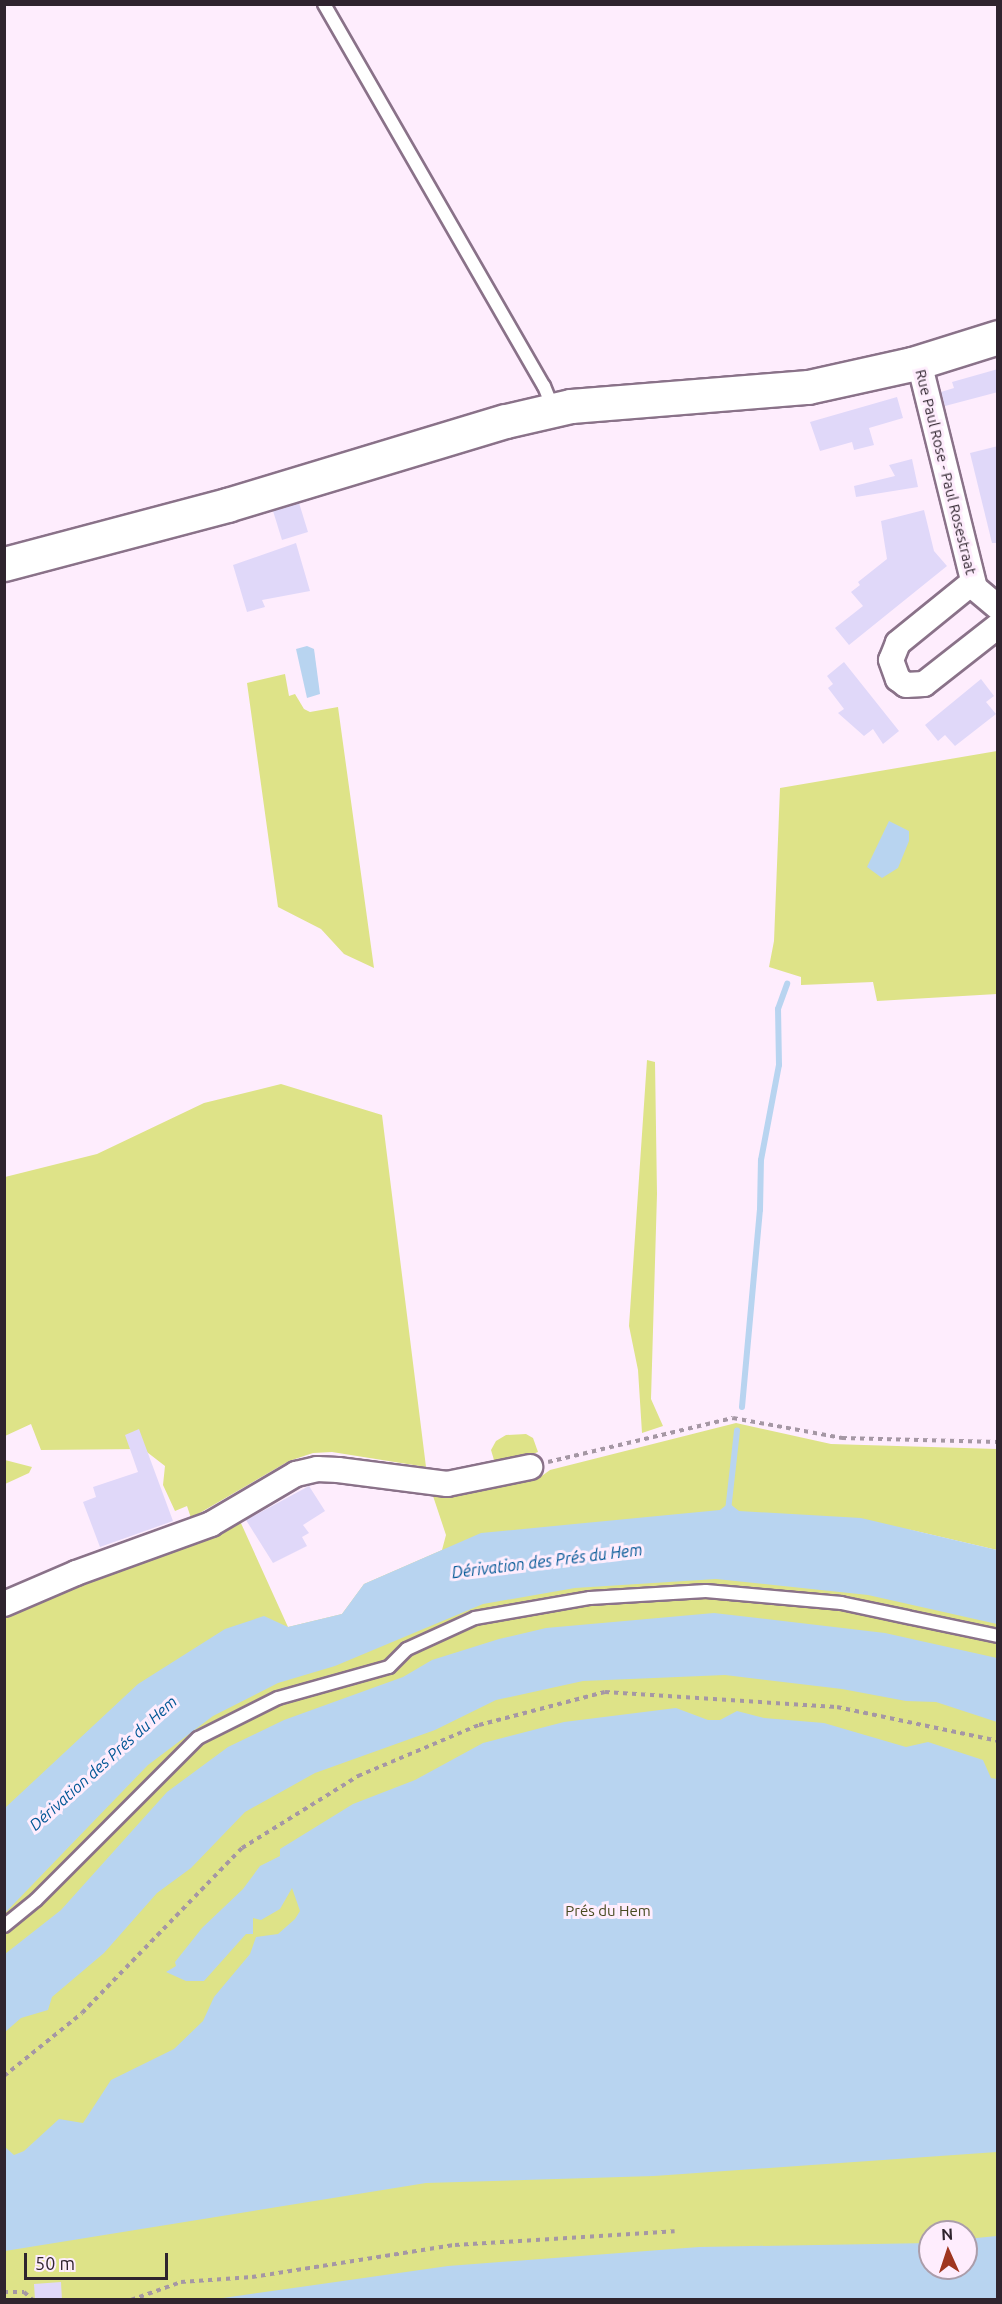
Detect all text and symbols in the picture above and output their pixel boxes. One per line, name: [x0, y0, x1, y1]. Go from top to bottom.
street label: Rue Paul Rose - Paul Rosestraat: [912, 367, 980, 577]
water label: Dérivation des Prés du Hem: [451, 1540, 643, 1582]
water label: Dérivation des Prés du Hem: [25, 1692, 181, 1834]
park label: Prés du Hem: [565, 1902, 651, 1920]
north arrow: [918, 2220, 978, 2280]
text: N: [941, 2225, 954, 2243]
scale bar: [27, 2241, 171, 2279]
text: 50 m: [35, 2253, 75, 2273]

